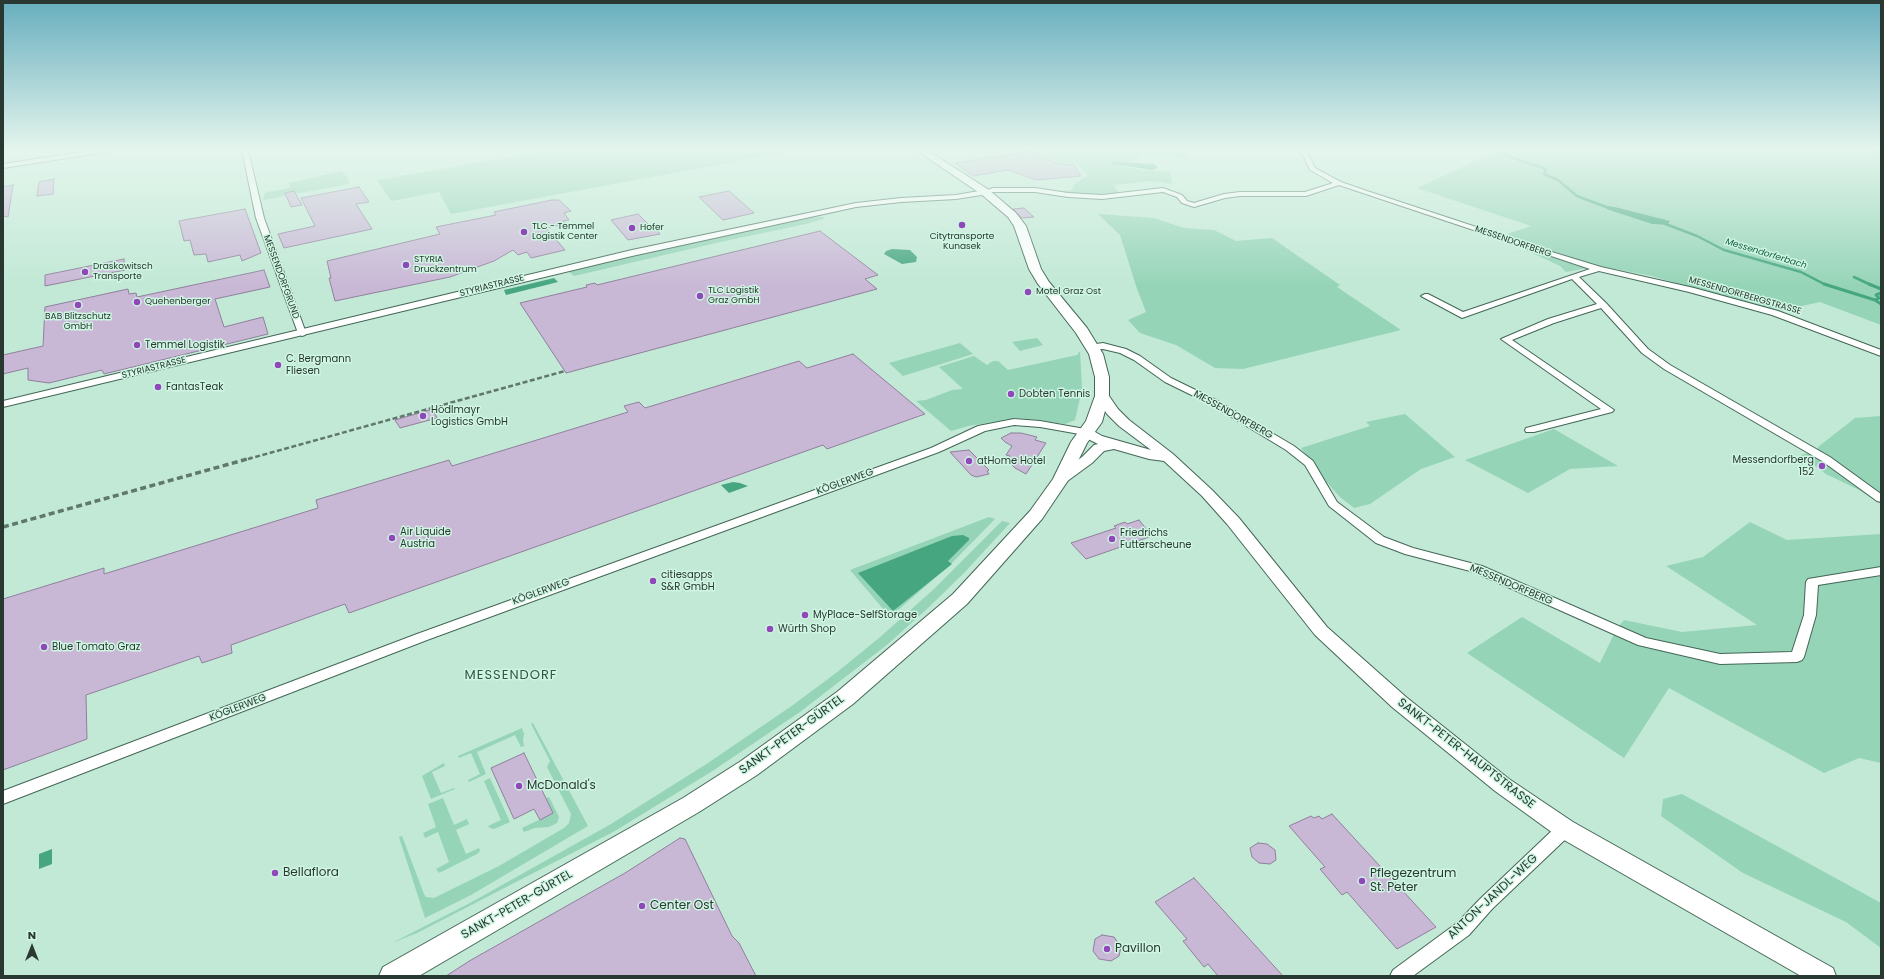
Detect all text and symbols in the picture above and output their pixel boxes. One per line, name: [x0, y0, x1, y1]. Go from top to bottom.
marker: Citytransporte Kunasek: [957, 220, 967, 230]
place label: TLC - Temmel Logistik Center: [532, 222, 598, 243]
marker: Hofer: [627, 223, 637, 233]
place label: Hofer: [640, 223, 664, 233]
street label: MESSENDORFBERG: [1473, 224, 1553, 260]
marker: TLC - Temmel Logistik Center: [519, 227, 529, 237]
place label: Citytransporte Kunasek: [930, 232, 994, 253]
street label: MESSENDORFGRUND: [261, 234, 301, 320]
water label: Messendorferbach: [1724, 236, 1808, 272]
place label: STYRIA Druckzentrum: [414, 255, 477, 276]
marker: STYRIA Druckzentrum: [401, 260, 411, 270]
place label: Draskowitsch Transporte: [93, 262, 153, 283]
marker: Draskowitsch Transporte: [80, 267, 90, 277]
street label: STYRIASTRASSE: [459, 273, 525, 299]
street label: MESSENDORFBERGSTRASSE: [1687, 275, 1803, 317]
place label: TLC Logistik Graz GmbH: [708, 286, 760, 307]
marker: Motel Graz Ost: [1023, 287, 1033, 297]
place label: Motel Graz Ost: [1036, 287, 1101, 297]
marker: TLC Logistik Graz GmbH: [695, 291, 705, 301]
marker: Quehenberger: [132, 297, 142, 307]
place label: Quehenberger: [145, 297, 211, 307]
marker: BAB Blitzschutz GmbH: [73, 300, 83, 310]
place label: BAB Blitzschutz GmbH: [45, 312, 111, 333]
place label: Temmel Logistik: [145, 339, 225, 351]
marker: Temmel Logistik: [132, 340, 142, 350]
place label: C. Bergmann Fliesen: [286, 353, 351, 376]
street label: STYRIASTRASSE: [121, 355, 187, 381]
marker: C. Bergmann Fliesen: [273, 360, 283, 370]
place label: FantasTeak: [166, 381, 223, 393]
marker: FantasTeak: [153, 382, 163, 392]
place label: Dobten Tennis: [1019, 388, 1090, 400]
street label: MESSENDORFBERG: [1191, 388, 1275, 442]
marker: Dobten Tennis: [1006, 389, 1016, 399]
place label: Hödlmayr Logistics GmbH: [431, 404, 508, 428]
marker: Hödlmayr Logistics GmbH: [418, 411, 428, 421]
place label: Messendorfberg 152: [1733, 454, 1814, 478]
place label: atHome Hotel: [977, 455, 1046, 467]
marker: atHome Hotel: [964, 456, 974, 466]
marker: Messendorfberg 152: [1817, 461, 1827, 471]
street label: KÖGLERWEG: [815, 466, 875, 498]
place label: Air Liquide Austria: [400, 526, 451, 550]
place label: Friedrichs Futterscheune: [1120, 527, 1192, 550]
marker: Air Liquide Austria: [387, 533, 397, 543]
marker: Friedrichs Futterscheune: [1107, 534, 1117, 544]
street label: MESSENDORFBERG: [1468, 562, 1554, 608]
place label: citiesapps S&R GmbH: [661, 569, 715, 592]
street label: KÖGLERWEG: [511, 576, 571, 608]
marker: citiesapps S&R GmbH: [648, 576, 658, 586]
place label: MyPlace-SelfStorage: [813, 609, 917, 621]
marker: MyPlace-SelfStorage: [800, 610, 810, 620]
place label: Würth Shop: [778, 623, 836, 635]
marker: Würth Shop: [765, 624, 775, 634]
place label: Blue Tomato Graz: [52, 641, 140, 653]
marker: Blue Tomato Graz: [39, 642, 49, 652]
district label: MESSENDORF: [465, 668, 557, 684]
street label: KÖGLERWEG: [208, 692, 268, 724]
street label: SANKT-PETER-GÜRTEL: [737, 692, 847, 778]
street label: SANKT-PETER-HAUPTSTRASSE: [1394, 696, 1538, 812]
place label: McDonald's: [527, 779, 596, 793]
marker: McDonald's: [514, 781, 524, 791]
street label: ANTON-JANDL-WEG: [1445, 852, 1541, 942]
place label: Bellaflora: [283, 866, 339, 880]
street label: SANKT-PETER-GÜRTEL: [459, 867, 575, 943]
place label: Pflegezentrum St. Peter: [1370, 867, 1456, 895]
marker: Bellaflora: [270, 868, 280, 878]
marker: Pflegezentrum St. Peter: [1357, 876, 1367, 886]
place label: Center Ost: [650, 899, 714, 913]
marker: Center Ost: [637, 901, 647, 911]
north arrow: [12, 927, 52, 967]
text: N: [28, 927, 36, 943]
place label: Pavillon: [1115, 942, 1161, 956]
marker: Pavillon: [1102, 944, 1112, 954]

